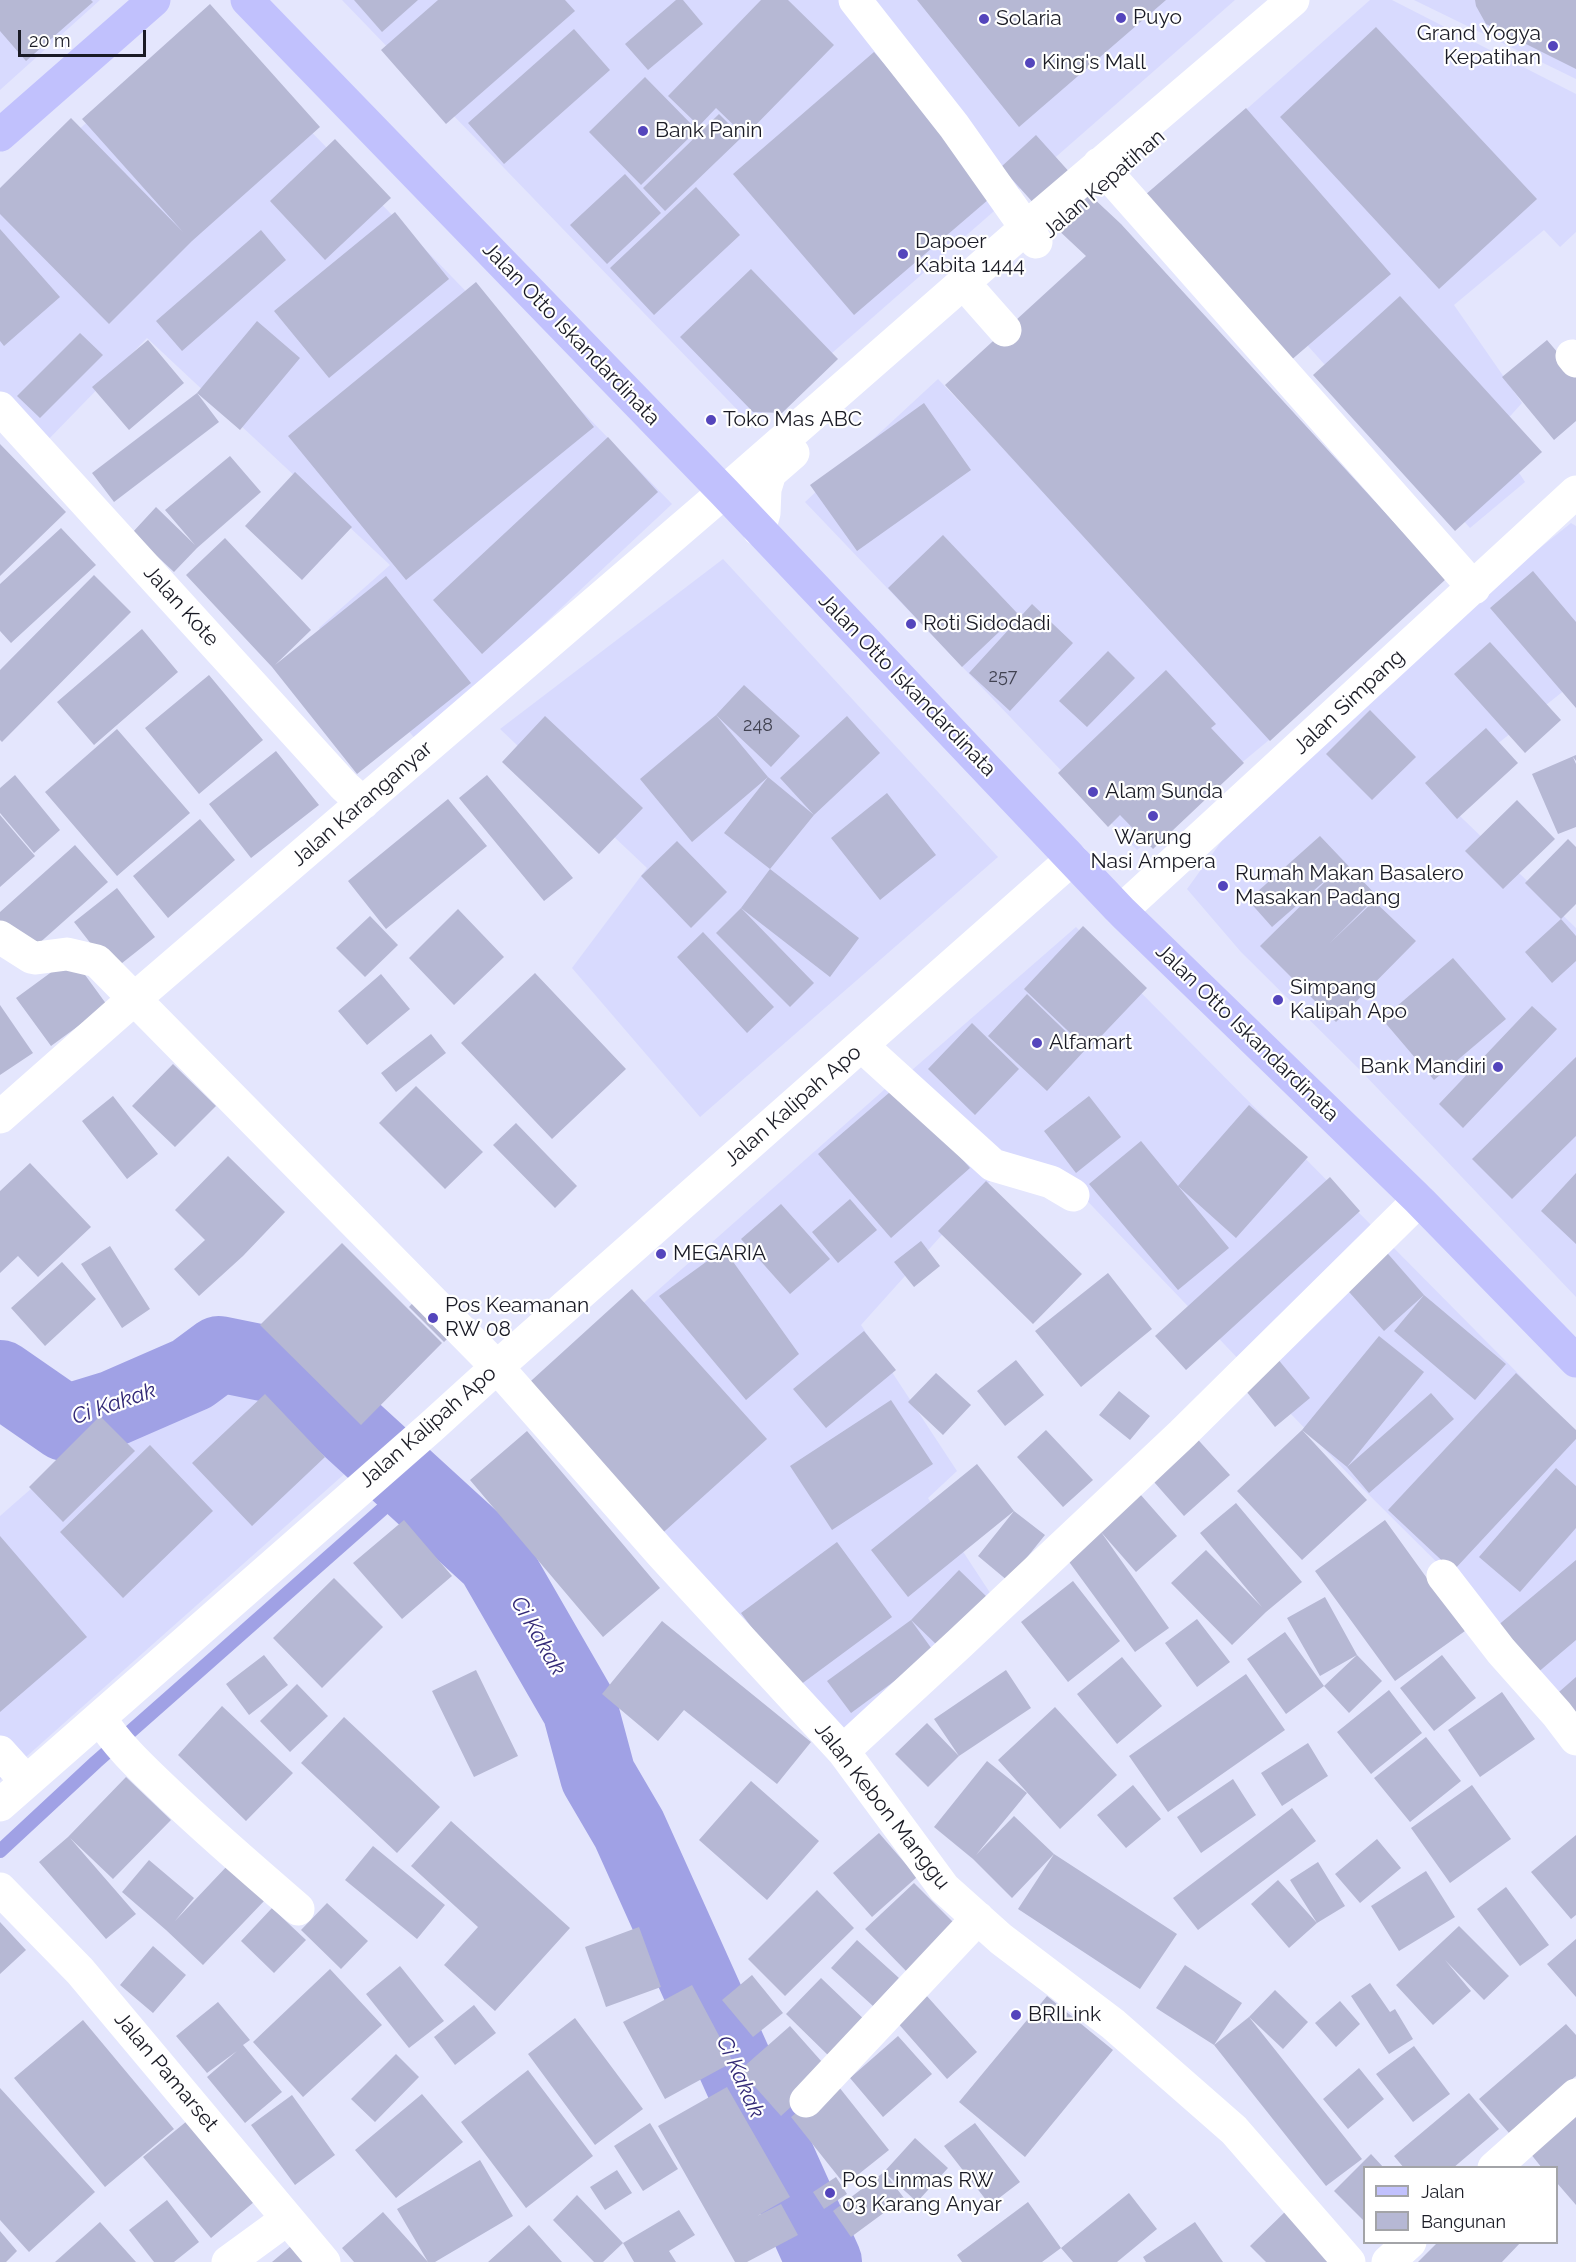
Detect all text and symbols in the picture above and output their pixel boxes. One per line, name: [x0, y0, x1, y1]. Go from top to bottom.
place label: Puyo: [1133, 5, 1182, 31]
place label: Solaria: [996, 6, 1062, 32]
marker: Puyo: [1114, 11, 1128, 25]
marker: Solaria: [977, 12, 991, 26]
scale bar: [21, 18, 148, 56]
place label: Grand Yogya Kepatihan: [1417, 21, 1541, 71]
text: 20 m: [29, 30, 71, 51]
marker: Grand Yogya Kepatihan: [1546, 39, 1560, 53]
place label: King's Mall: [1042, 50, 1146, 76]
marker: King's Mall: [1023, 56, 1037, 70]
place label: Bank Panin: [655, 118, 763, 144]
marker: Bank Panin: [636, 124, 650, 138]
street label: Jalan Kepatihan: [1038, 124, 1170, 244]
place label: Dapoer Kabita 1444: [915, 229, 1025, 279]
street label: Jalan Otto Iskandardinata: [477, 237, 665, 431]
marker: Dapoer Kabita 1444: [896, 247, 910, 261]
place label: Toko Mas ABC: [723, 407, 862, 433]
marker: Toko Mas ABC: [704, 413, 718, 427]
street label: Jalan Kote: [138, 560, 224, 652]
street label: Jalan Otto Iskandardinata: [813, 588, 1001, 782]
place label: Roti Sidodadi: [923, 611, 1051, 637]
marker: Roti Sidodadi: [904, 617, 918, 631]
street label: Jalan Simpang: [1288, 644, 1410, 760]
house number: 257: [989, 666, 1017, 688]
house number: 248: [743, 715, 773, 737]
street label: Jalan Karanganyar: [286, 736, 438, 872]
place label: Alam Sunda: [1105, 779, 1223, 805]
marker: Alam Sunda: [1086, 785, 1100, 799]
marker: Warung Nasi Ampera: [1146, 809, 1160, 823]
place label: Warung Nasi Ampera: [1090, 825, 1216, 875]
place label: Rumah Makan Basalero Masakan Padang: [1235, 861, 1464, 911]
marker: Rumah Makan Basalero Masakan Padang: [1216, 879, 1230, 893]
street label: Jalan Otto Iskandardinata: [1150, 939, 1344, 1127]
place label: Simpang Kalipah Apo: [1290, 975, 1407, 1025]
marker: Simpang Kalipah Apo: [1271, 993, 1285, 1007]
place label: Alfamart: [1049, 1030, 1132, 1056]
marker: Alfamart: [1030, 1036, 1044, 1050]
street label: Jalan Kalipah Apo: [719, 1040, 867, 1172]
place label: Bank Mandiri: [1360, 1054, 1486, 1080]
marker: Bank Mandiri: [1491, 1060, 1505, 1074]
place label: MEGARIA: [673, 1241, 766, 1267]
marker: MEGARIA: [654, 1247, 668, 1261]
place label: Pos Keamanan RW 08: [445, 1293, 589, 1343]
marker: Pos Keamanan RW 08: [426, 1311, 440, 1325]
street label: Jalan Kalipah Apo: [354, 1361, 502, 1493]
water label: Ci Kakak: [68, 1377, 160, 1431]
water label: Ci Kakak: [505, 1592, 571, 1680]
street label: Jalan Kebon Manggu: [809, 1718, 955, 1894]
place label: BRILink: [1028, 2002, 1101, 2028]
street label: Jalan Pamarset: [109, 2007, 223, 2137]
marker: BRILink: [1009, 2008, 1023, 2022]
water label: Ci Kakak: [710, 2032, 770, 2122]
legend: [1363, 2166, 1558, 2244]
place label: Pos Linmas RW 03 Karang Anyar: [842, 2168, 1002, 2218]
text: Jalan: [1421, 2181, 1465, 2202]
marker: Pos Linmas RW 03 Karang Anyar: [823, 2186, 837, 2200]
text: Bangunan: [1421, 2211, 1506, 2232]

